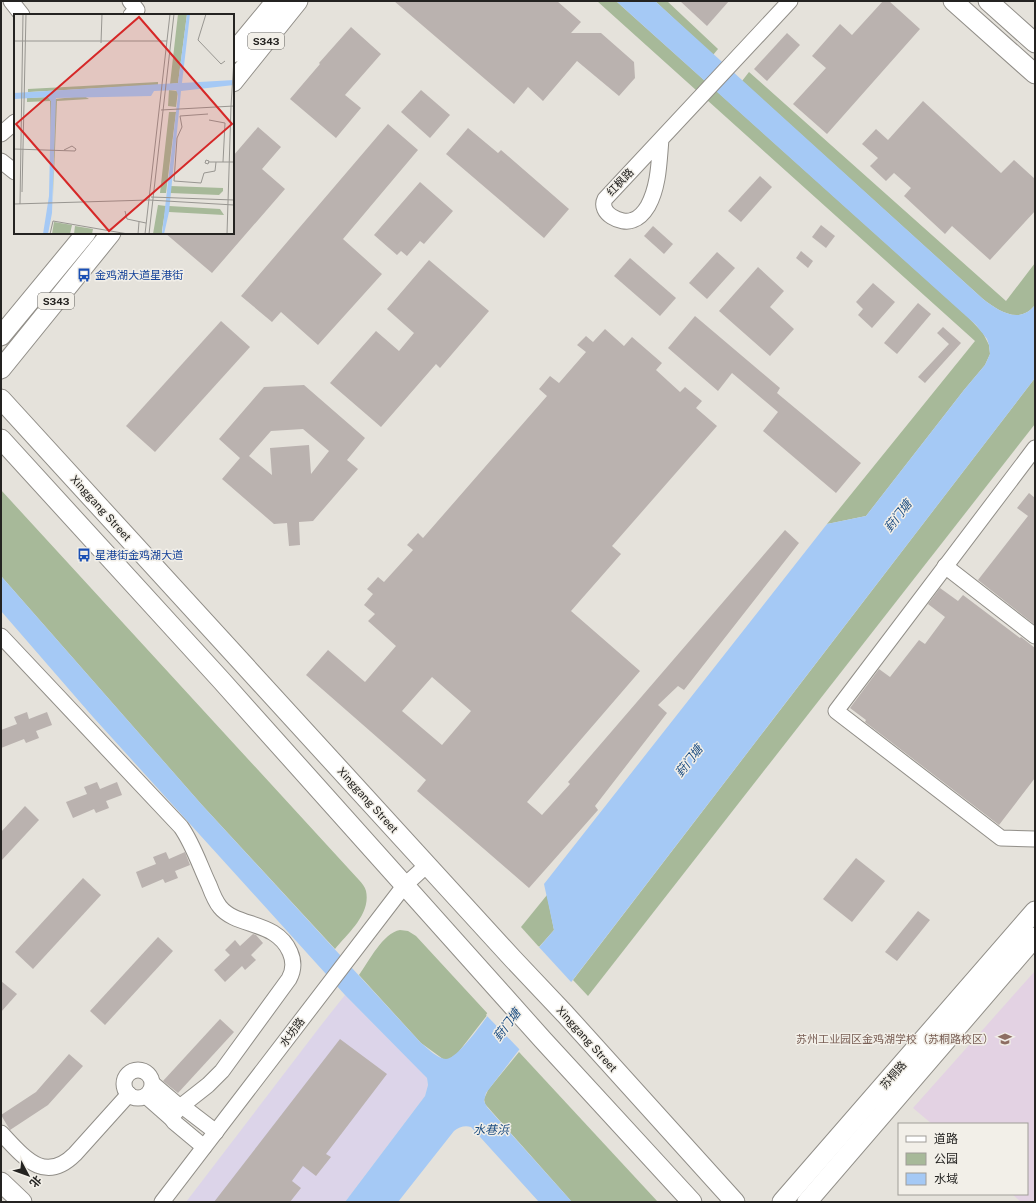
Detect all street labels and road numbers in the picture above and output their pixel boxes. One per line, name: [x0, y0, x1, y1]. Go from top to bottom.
road number: S343: [248, 33, 284, 49]
street label: 红枫路: [604, 166, 636, 198]
road number: S343: [38, 293, 74, 309]
street label: Xinggang Street: [68, 473, 134, 543]
street label: Xinggang Street: [335, 765, 401, 835]
street label: Xinggang Street: [554, 1004, 620, 1074]
street label: 水坊路: [277, 1015, 307, 1049]
street label: 苏桐路: [878, 1059, 908, 1091]

